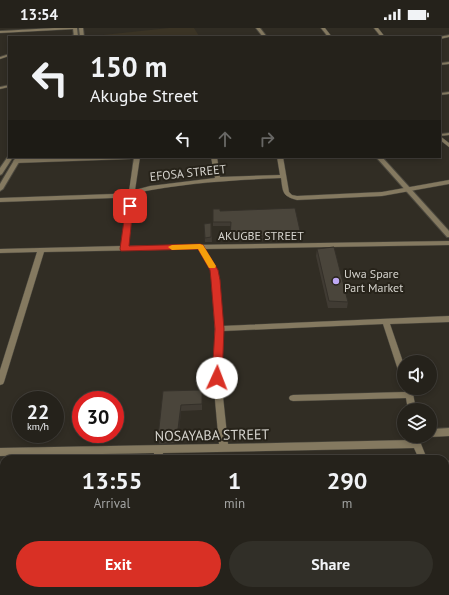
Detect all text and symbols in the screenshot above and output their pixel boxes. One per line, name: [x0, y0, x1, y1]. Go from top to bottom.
text: 13:54: [20, 5, 58, 24]
text: 150 m: [90, 48, 167, 85]
icon: left: [24, 52, 76, 104]
text: Akugbe Street: [90, 84, 198, 107]
icon: left: [172, 128, 194, 150]
icon: ahead: [214, 128, 236, 150]
icon: right: [256, 128, 278, 150]
street label: EFOSA STREET: [149, 161, 227, 184]
pin: [113, 189, 147, 223]
icon: arrive: [119, 195, 141, 217]
street label: AKUGBE STREET: [218, 228, 304, 243]
place label: Uwa Spare Part Market: [344, 266, 403, 295]
marker: Uwa Spare Part Market: [331, 276, 341, 286]
map controls: [397, 355, 437, 443]
button: sound: [397, 355, 437, 395]
position arrow: [196, 357, 238, 399]
speed limit sign: 30: [72, 391, 124, 443]
text: 22: [27, 399, 49, 425]
button: layers: [397, 403, 437, 443]
text: km/h: [27, 420, 49, 433]
street label: NOSAYABA STREET: [155, 425, 270, 445]
text: 13:55: [82, 465, 142, 496]
text: 1: [228, 465, 241, 496]
text: 290: [327, 465, 367, 496]
text: Arrival: [94, 495, 130, 512]
text: min: [224, 495, 245, 512]
text: m: [342, 495, 352, 512]
button: Exit: [16, 541, 221, 587]
button: Share: [229, 541, 433, 587]

